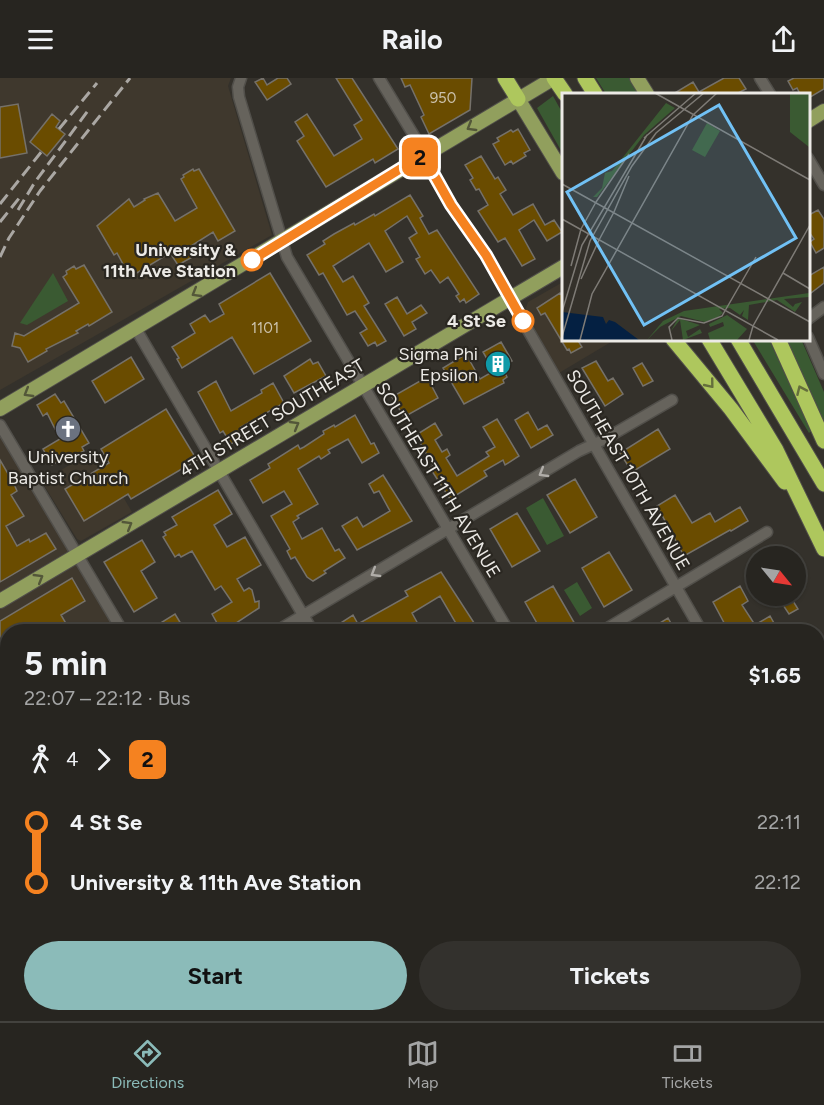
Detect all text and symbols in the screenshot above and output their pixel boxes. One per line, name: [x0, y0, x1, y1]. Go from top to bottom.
icon: menu: [24, 23, 57, 56]
text: Railo: [381, 23, 443, 56]
icon: share: [767, 23, 800, 56]
house number: 950: [430, 89, 456, 107]
inset map: [562, 93, 809, 340]
one-way arrow: [467, 120, 477, 132]
line badge: 2: [400, 138, 440, 176]
text: 2: [414, 145, 426, 170]
place label: University & 11th Ave Station: [103, 239, 236, 282]
marker: University & 11th Ave Station: [241, 249, 263, 271]
one-way arrow: [192, 286, 202, 298]
place label: 4 St Se: [447, 310, 506, 332]
marker: 4 St Se: [512, 310, 534, 332]
house number: 1101: [251, 319, 279, 337]
place label: Sigma Phi Epsilon: [399, 343, 478, 386]
building icon: Sigma Phi Epsilon: [483, 349, 513, 379]
street label: 4TH STREET SOUTHEAST: [176, 354, 369, 482]
street label: SOUTHEAST 10TH AVENUE: [561, 366, 695, 574]
one-way arrow: [703, 377, 714, 388]
street label: SOUTHEAST 11TH AVENUE: [371, 378, 505, 582]
one-way arrow: [24, 385, 34, 397]
one-way arrow: [796, 385, 808, 396]
church icon: University Baptist Church: [53, 414, 83, 444]
one-way arrow: [289, 421, 300, 433]
place label: University Baptist Church: [8, 446, 128, 489]
one-way arrow: [539, 465, 549, 477]
one-way arrow: [122, 521, 132, 532]
north arrow: [746, 546, 806, 606]
map controls: [746, 546, 806, 606]
one-way arrow: [371, 565, 381, 577]
one-way arrow: [33, 573, 43, 585]
text: 5 min: [24, 644, 107, 683]
text: $1.65: [749, 662, 801, 689]
text: 22:07 – 22:12 · Bus: [24, 686, 190, 710]
icon: walk: [24, 743, 57, 776]
icon: forward: [87, 743, 120, 776]
text: 4: [66, 747, 78, 771]
text: 2: [141, 747, 154, 772]
text: 4 St Se: [70, 809, 142, 836]
text: 22:11: [757, 810, 801, 834]
text: University & 11th Ave Station: [70, 869, 361, 896]
text: 22:12: [754, 870, 801, 894]
button: Start: [24, 941, 407, 1010]
button: Tickets: [419, 941, 801, 1010]
tab: Directions: [111, 1037, 184, 1092]
tab: Map: [406, 1037, 439, 1092]
tab: Tickets: [662, 1037, 713, 1092]

